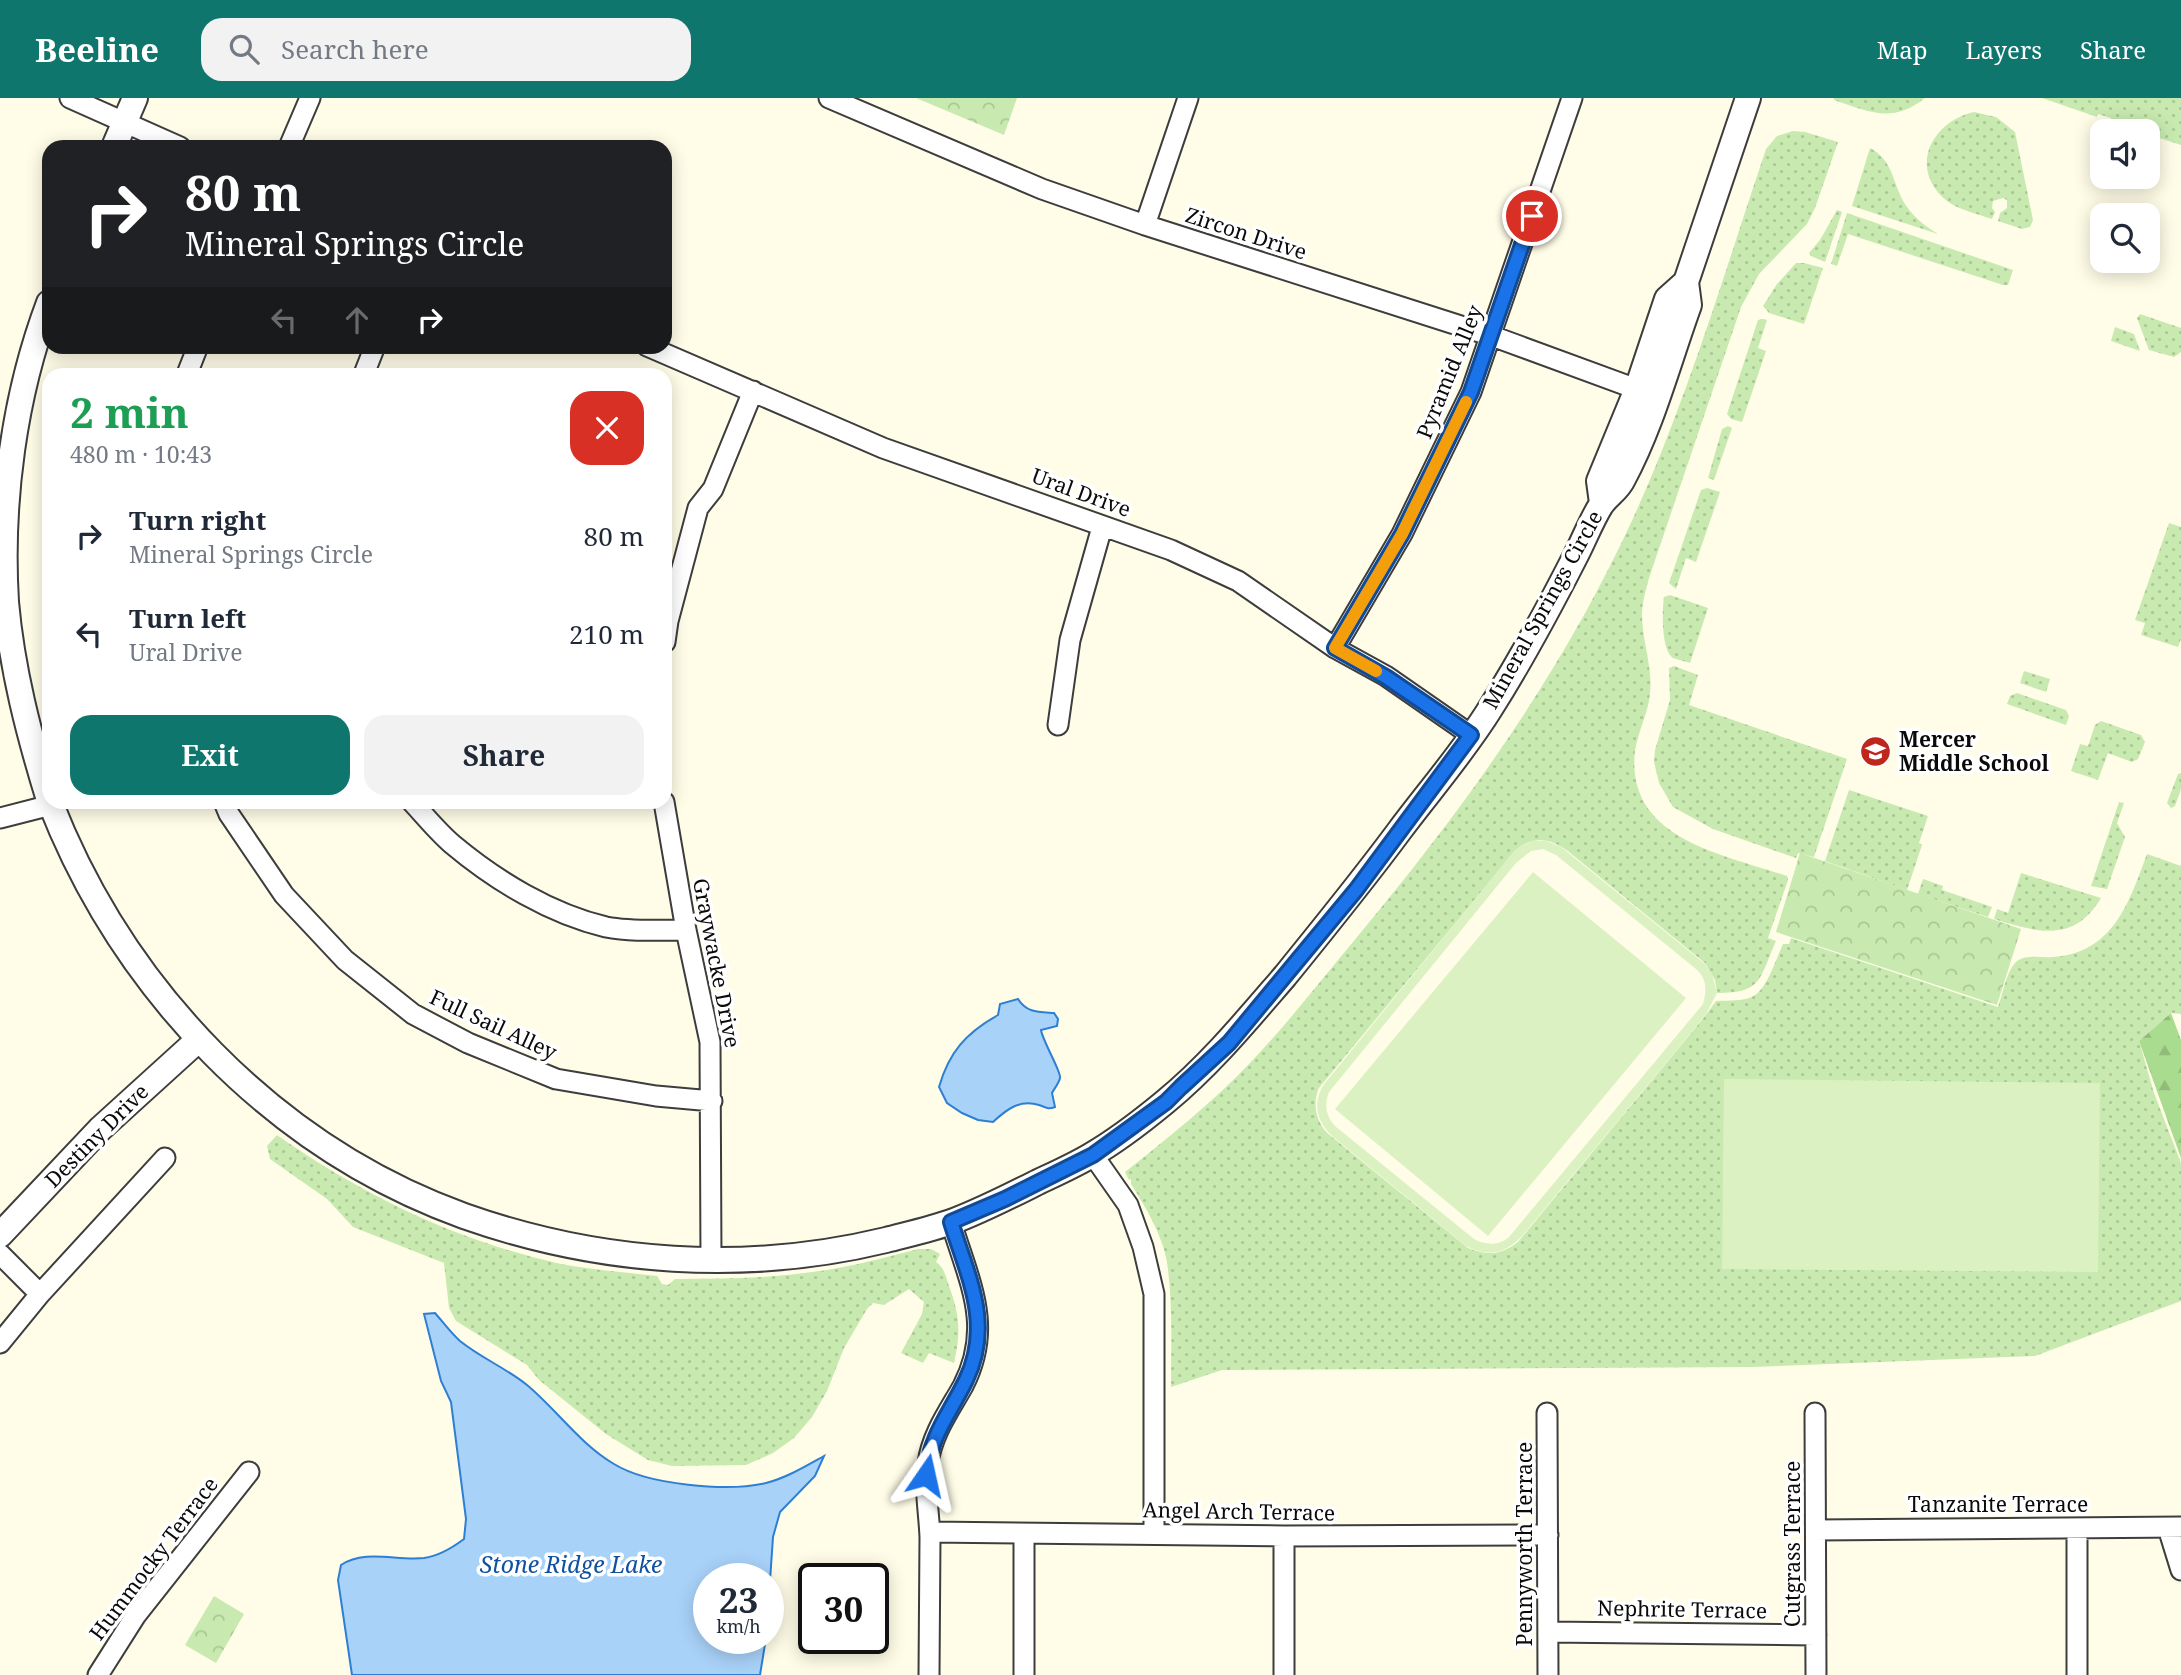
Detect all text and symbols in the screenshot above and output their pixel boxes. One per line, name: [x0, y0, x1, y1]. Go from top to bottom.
search box: [201, 18, 691, 81]
text: Beeline: [35, 27, 159, 72]
icon: search: [225, 30, 263, 68]
text: Search here: [281, 31, 429, 67]
text: Map: [1877, 33, 1928, 66]
text: Layers: [1966, 33, 2042, 66]
text: Share: [2080, 33, 2146, 66]
map controls: [2090, 119, 2160, 273]
button: sound: [2090, 119, 2160, 189]
text: 80 m: [185, 159, 301, 225]
icon: right: [70, 168, 161, 259]
pin: [1502, 186, 1562, 246]
icon: arrive: [1513, 197, 1551, 235]
street label: Zircon Drive: [1182, 200, 1310, 266]
button: search: [2090, 203, 2160, 273]
text: Mineral Springs Circle: [185, 222, 524, 265]
icon: left: [265, 301, 303, 339]
icon: ahead: [338, 301, 376, 339]
icon: right: [411, 301, 449, 339]
street label: Pyramid Alley: [1410, 301, 1489, 443]
text: 2 min: [70, 383, 189, 440]
button: close: [570, 391, 644, 465]
text: 480 m · 10:43: [70, 438, 212, 470]
street label: Ural Drive: [1028, 461, 1135, 523]
text: Turn right: [129, 502, 266, 538]
street label: Mineral Springs Circle: [1476, 505, 1608, 714]
icon: right: [70, 517, 108, 555]
text: 80 m: [584, 518, 644, 554]
text: Mineral Springs Circle: [129, 538, 373, 570]
text: Turn left: [129, 600, 246, 636]
icon: left: [70, 615, 108, 653]
text: 210 m: [569, 616, 644, 652]
text: Ural Drive: [129, 636, 242, 668]
button: Exit: [70, 715, 350, 795]
button: Share: [364, 715, 644, 795]
place label: Mercer Middle School: [1899, 725, 2050, 777]
school or university icon: Mercer Middle School: [1859, 735, 1893, 769]
street label: Graywacke Drive: [687, 876, 747, 1050]
street label: Full Sail Alley: [425, 982, 562, 1066]
street label: Destiny Drive: [38, 1077, 154, 1193]
position arrow: [889, 1438, 963, 1512]
street label: Pennyworth Terrace: [1510, 1442, 1538, 1646]
street label: Cutgrass Terrace: [1778, 1461, 1806, 1627]
street label: Hummocky Terrace: [83, 1471, 224, 1646]
street label: Tanzanite Terrace: [1908, 1490, 2088, 1518]
street label: Angel Arch Terrace: [1143, 1495, 1335, 1527]
water label: Stone Ridge Lake: [480, 1548, 662, 1580]
speed limit sign: 30: [798, 1563, 889, 1654]
text: 23: [719, 1576, 758, 1623]
street label: Nephrite Terrace: [1597, 1594, 1767, 1624]
text: km/h: [716, 1614, 761, 1638]

